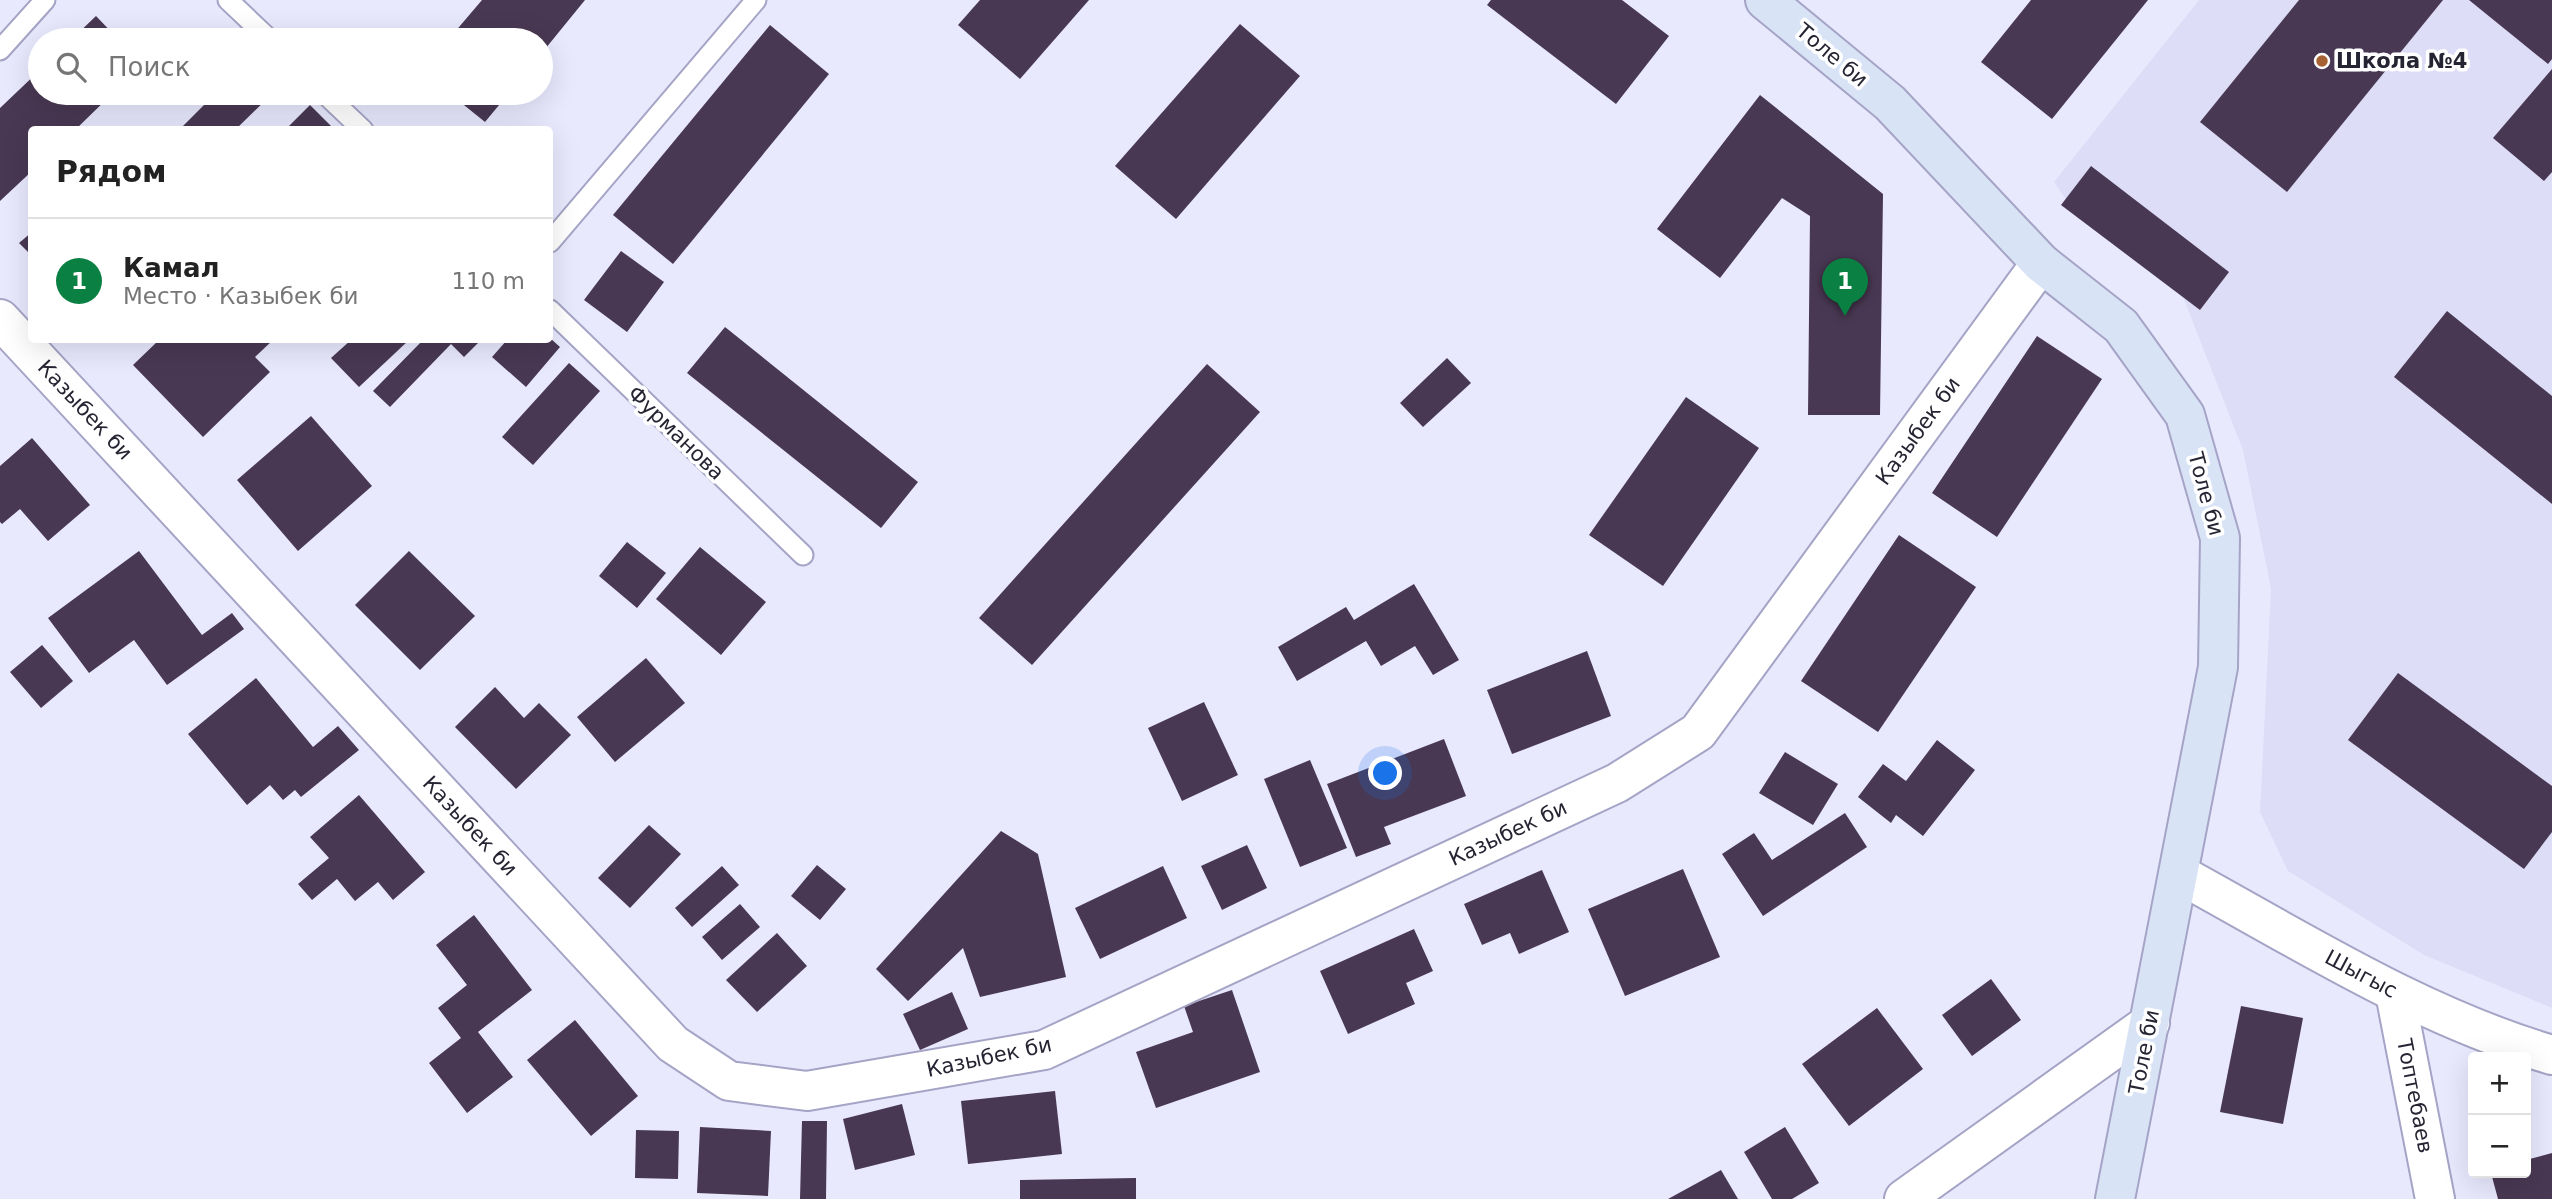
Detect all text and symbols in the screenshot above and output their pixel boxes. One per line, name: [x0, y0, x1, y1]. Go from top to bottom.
street label: Толе би: [1791, 18, 1872, 92]
search box: [28, 28, 553, 105]
icon: search: [52, 48, 90, 86]
place label: Школа №4: [2336, 49, 2467, 73]
text: Поиск: [108, 52, 190, 82]
marker: Школа №4: [2314, 53, 2330, 69]
text: Рядом: [56, 154, 167, 189]
text: Камал: [123, 253, 220, 283]
pin: 1: [1822, 258, 1868, 316]
text: 1: [71, 268, 87, 294]
text: 110 m: [451, 268, 525, 294]
text: Место · Казыбек би: [123, 283, 359, 309]
street label: Казыбек би: [33, 355, 137, 465]
street label: Казыбек би: [1871, 372, 1965, 490]
street label: Фурманова: [623, 381, 729, 485]
street label: Толе би: [2183, 449, 2229, 538]
your location: [1368, 756, 1402, 790]
street label: Казыбек би: [418, 771, 522, 881]
street label: Казыбек би: [1445, 795, 1571, 871]
street label: Шыгыс: [2321, 945, 2401, 1003]
street label: Толе би: [2124, 1008, 2164, 1097]
street label: Казыбек би: [924, 1032, 1054, 1082]
street label: Топтебаев: [2392, 1036, 2438, 1155]
map controls: [2468, 1052, 2531, 1178]
button: +: [2468, 1052, 2531, 1115]
button: −: [2468, 1115, 2531, 1178]

